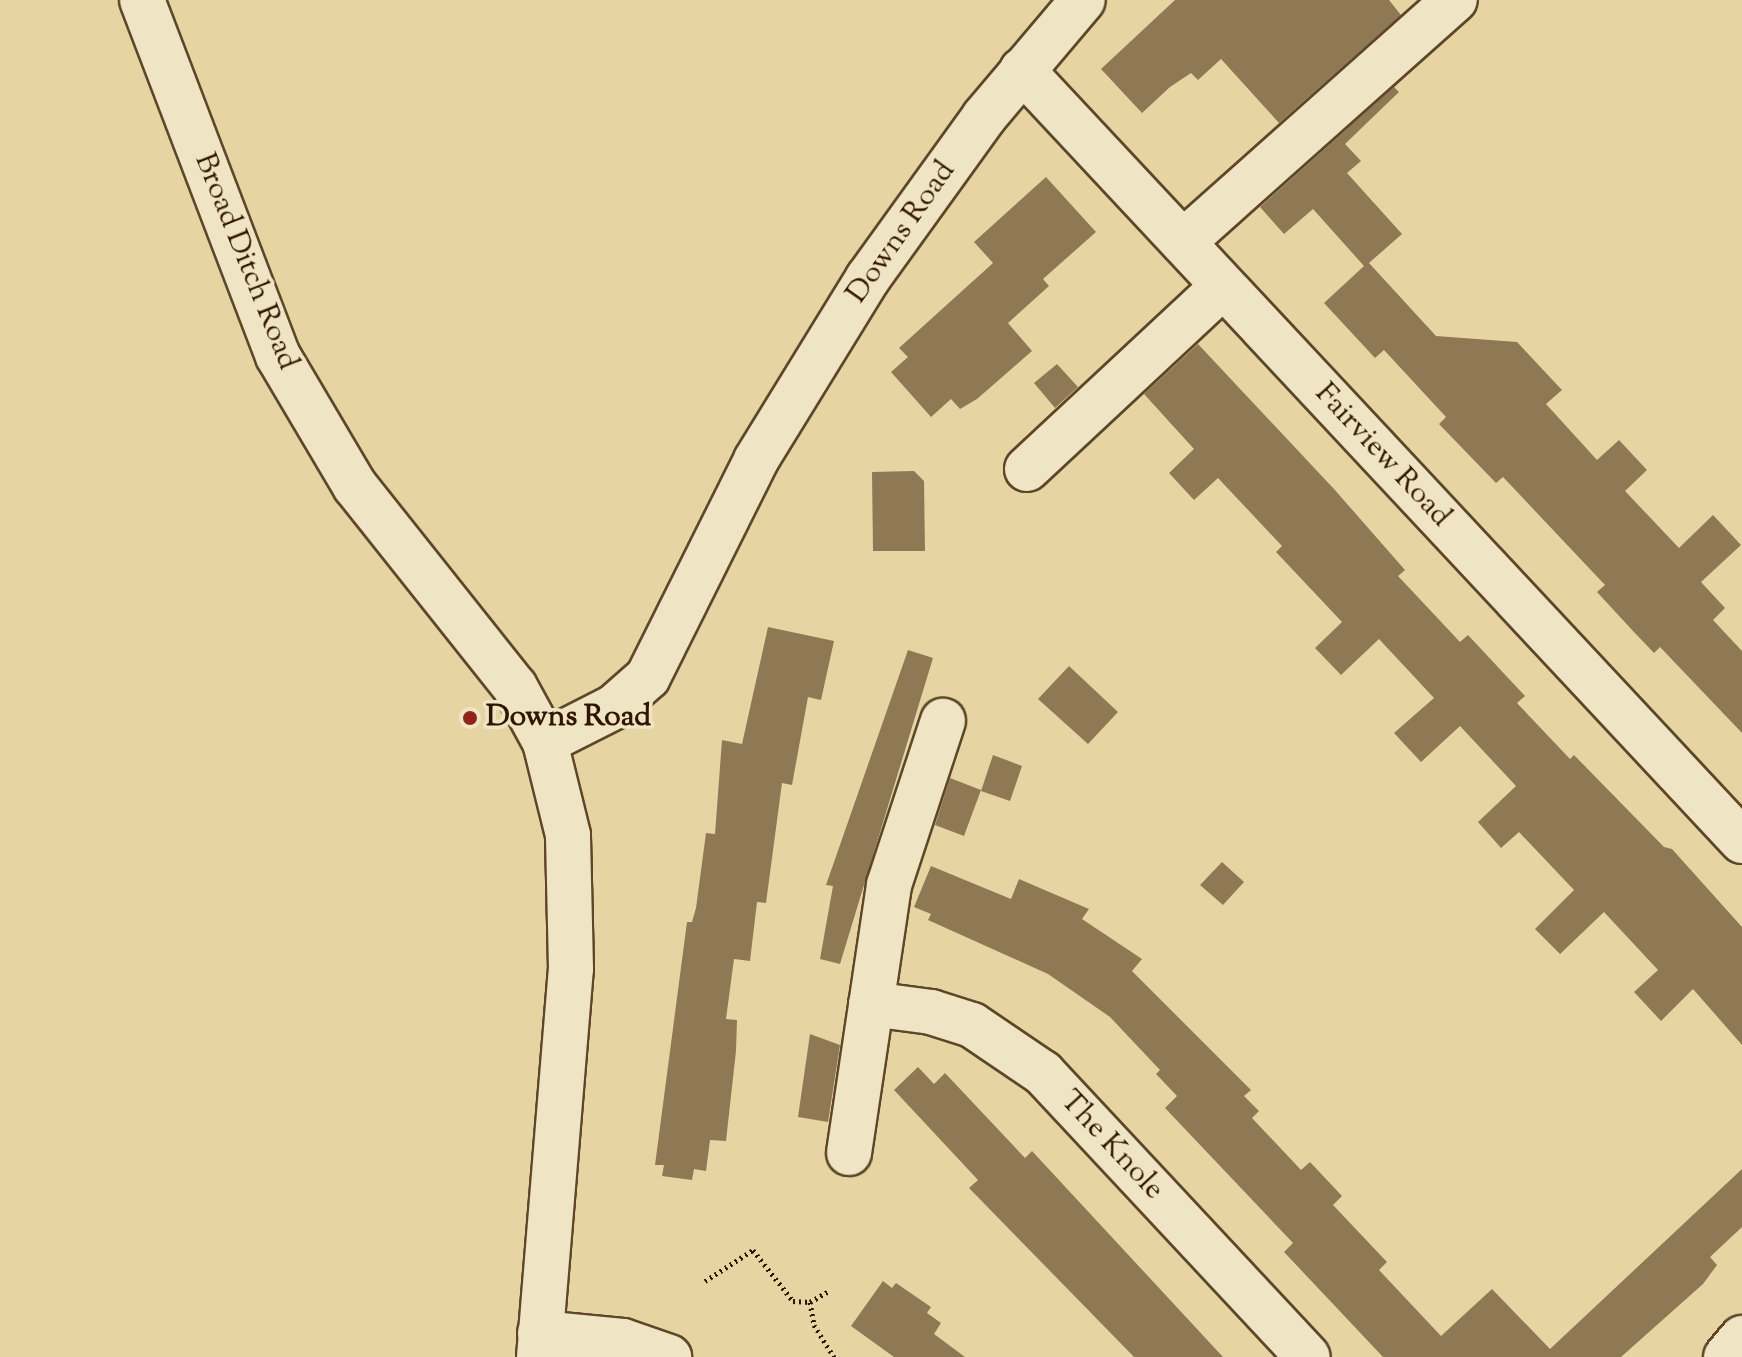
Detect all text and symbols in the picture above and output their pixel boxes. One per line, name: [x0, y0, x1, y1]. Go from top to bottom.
street label: Broad Ditch Road: [185, 148, 305, 376]
street label: Downs Road: [840, 155, 964, 311]
street label: Fairview Road: [1306, 377, 1458, 535]
place label: Downs Road: [486, 700, 651, 736]
marker: Downs Road: [461, 709, 479, 727]
street label: The Knole: [1051, 1084, 1171, 1208]

